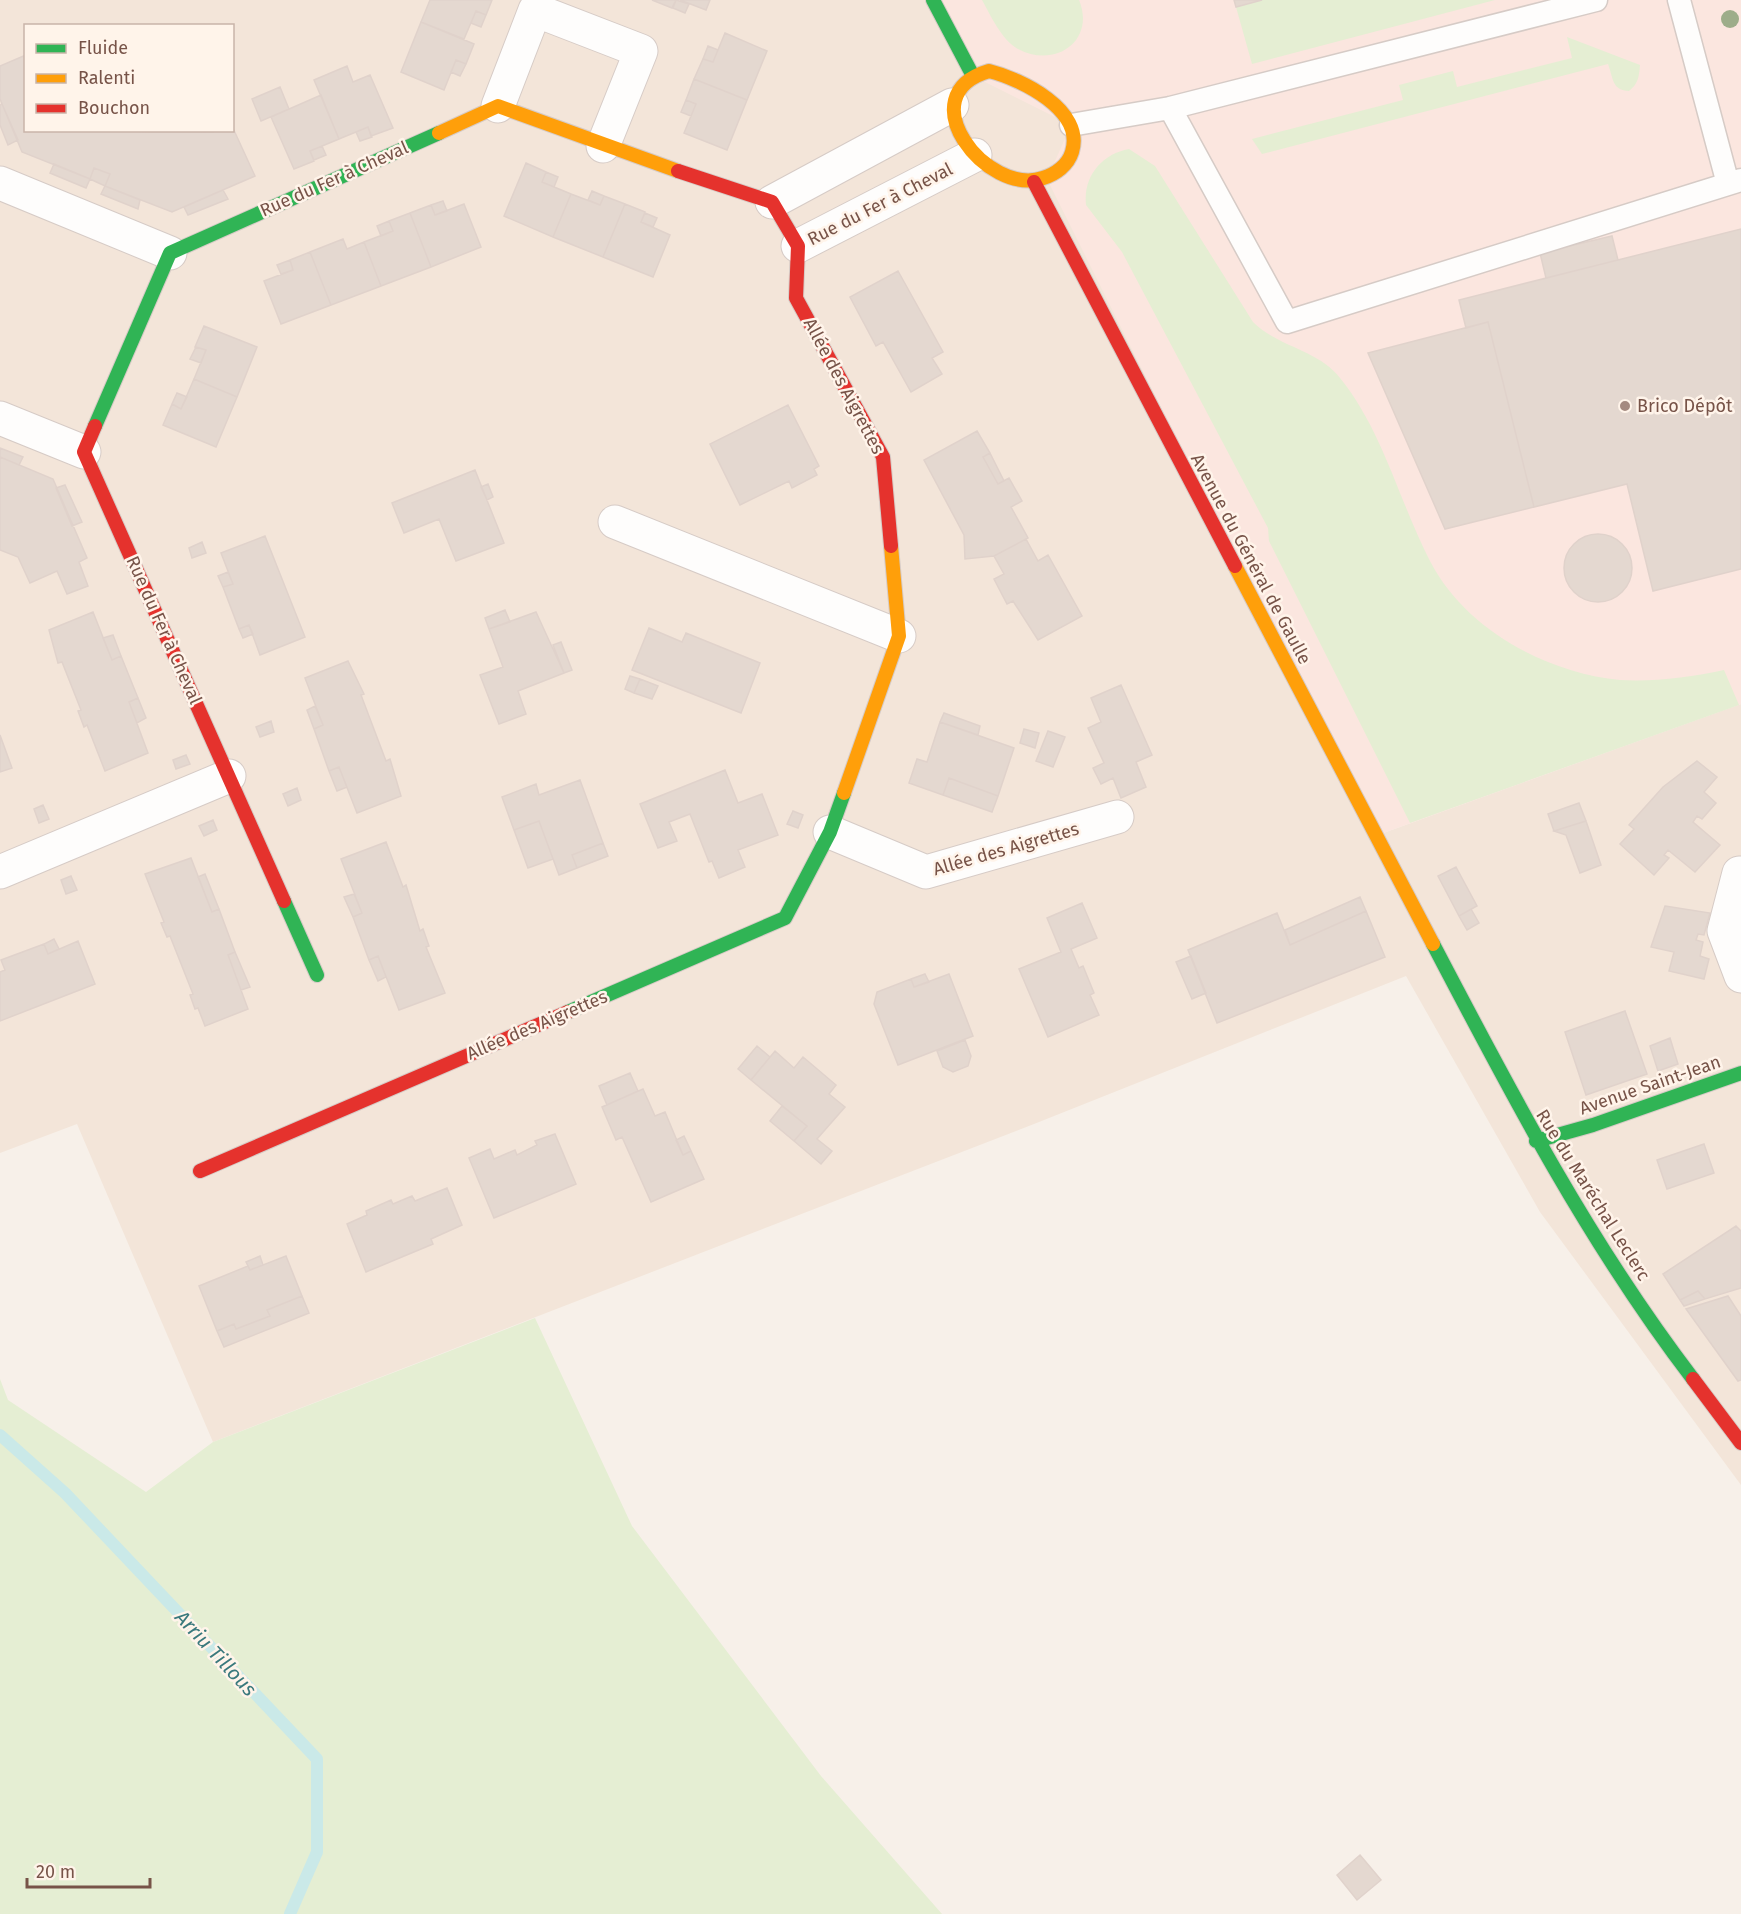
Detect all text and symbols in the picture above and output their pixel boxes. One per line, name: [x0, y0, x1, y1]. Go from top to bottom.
legend: [24, 24, 234, 132]
text: Fluide: [78, 37, 128, 59]
text: Ralenti: [78, 67, 135, 89]
text: Bouchon: [78, 97, 150, 119]
street label: Rue du Fer à Cheval: [256, 136, 412, 222]
street label: Rue du Fer à Cheval: [804, 158, 956, 250]
street label: Allée des Aigrettes: [799, 314, 889, 458]
place label: Brico Dépôt: [1637, 395, 1733, 417]
marker: Brico Dépôt: [1618, 399, 1632, 413]
street label: Avenue du Général de Gaulle: [1186, 450, 1316, 668]
street label: Rue du Fer à Cheval: [121, 552, 207, 708]
street label: Allée des Aigrettes: [930, 818, 1082, 880]
street label: Allée des Aigrettes: [463, 985, 611, 1065]
street label: Avenue Saint-Jean: [1576, 1050, 1724, 1120]
street label: Rue du Maréchal Leclerc: [1531, 1105, 1655, 1285]
water label: Arriu Tillous: [170, 1604, 262, 1701]
scale bar: [27, 1851, 150, 1889]
text: 20 m: [36, 1861, 75, 1883]

